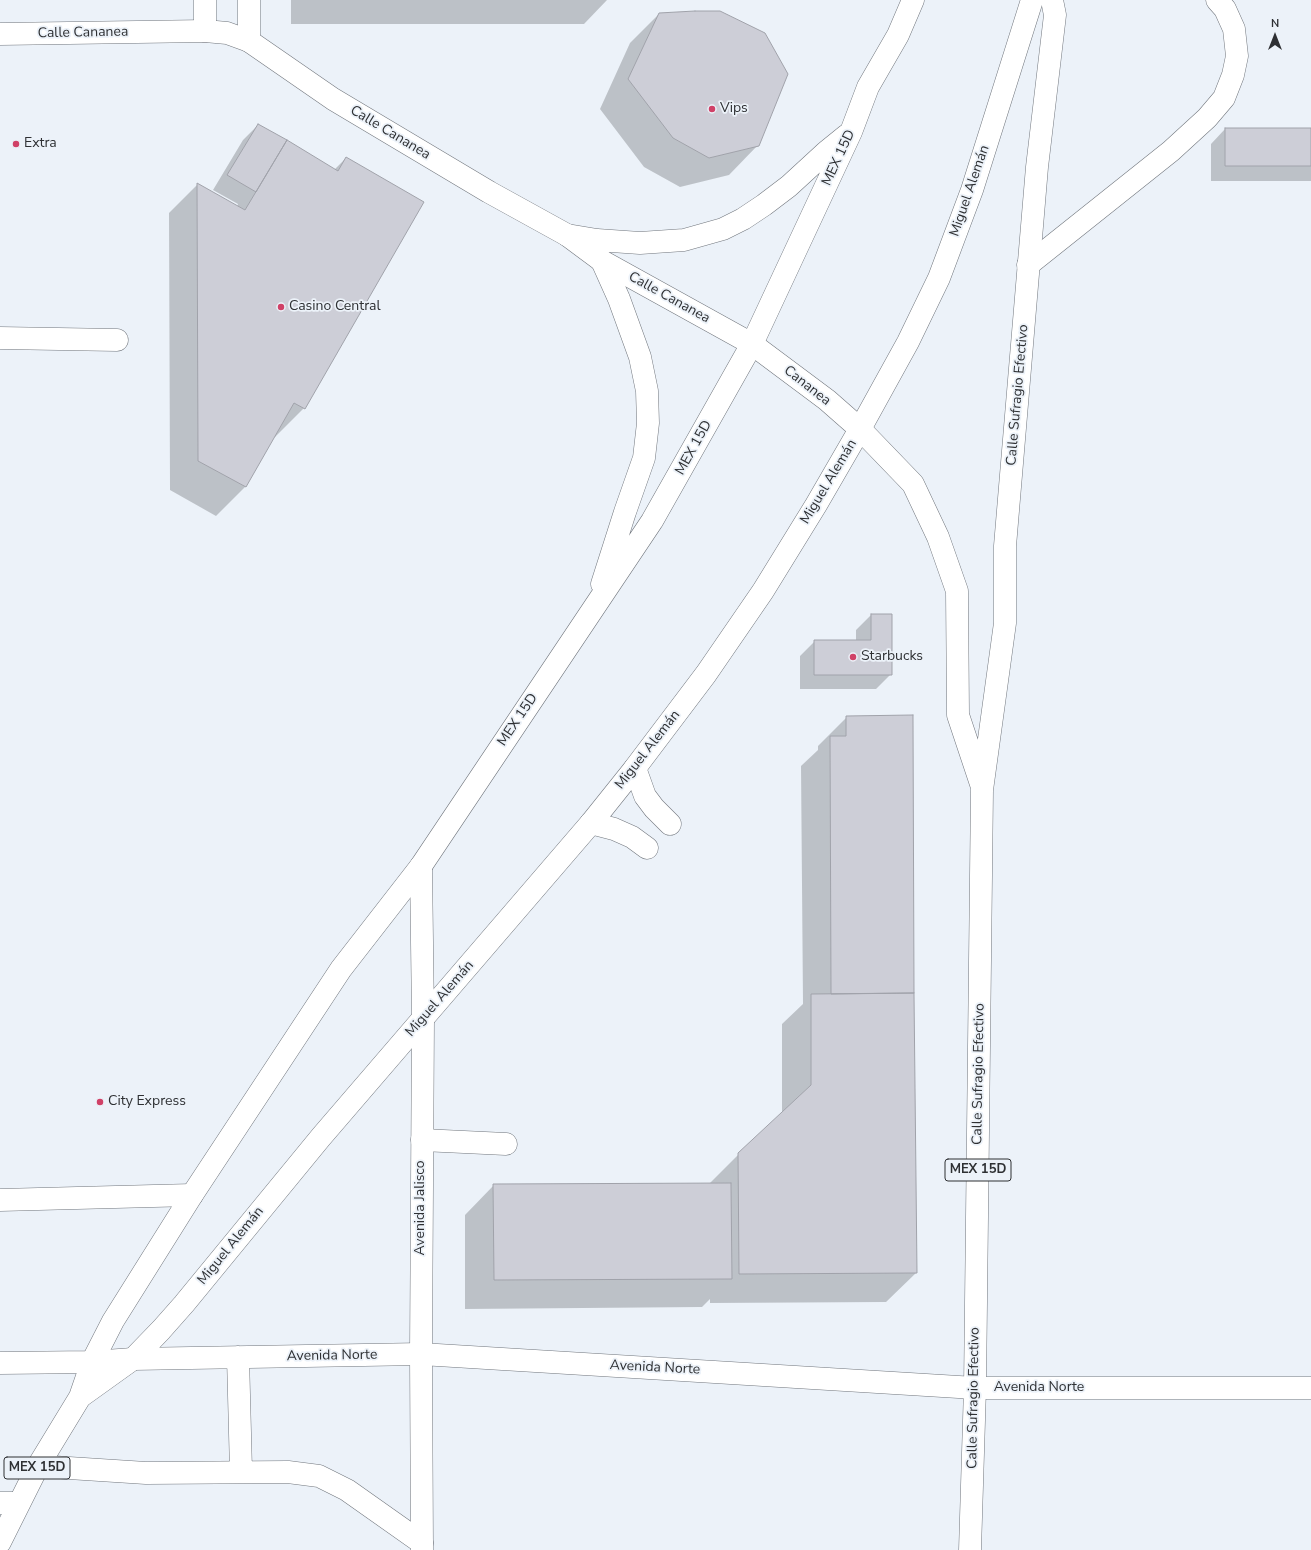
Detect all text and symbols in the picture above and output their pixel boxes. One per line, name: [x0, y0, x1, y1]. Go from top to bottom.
north arrow: [1255, 16, 1295, 56]
text: N: [1271, 16, 1279, 31]
street label: Calle Cananea: [38, 24, 128, 42]
place label: Vips: [720, 101, 748, 117]
street label: Calle Cananea: [347, 102, 433, 164]
marker: Vips: [707, 104, 717, 114]
street label: MEX 15D: [819, 127, 859, 189]
place label: Extra: [24, 136, 57, 152]
marker: Extra: [11, 139, 21, 149]
street label: Miguel Alemán: [947, 143, 993, 239]
street label: Calle Cananea: [625, 269, 713, 327]
place label: Casino Central: [289, 299, 381, 315]
marker: Casino Central: [276, 302, 286, 312]
street label: Calle Sufragio Efectivo: [1003, 324, 1033, 466]
street label: Cananea: [780, 363, 834, 409]
street label: MEX 15D: [672, 418, 716, 478]
street label: Miguel Alemán: [797, 437, 861, 527]
place label: Starbucks: [861, 649, 923, 665]
marker: Starbucks: [848, 652, 858, 662]
street label: MEX 15D: [494, 690, 542, 750]
street label: Miguel Alemán: [612, 707, 684, 793]
street label: Miguel Alemán: [402, 957, 478, 1041]
street label: Calle Sufragio Efectivo: [969, 1003, 989, 1145]
place label: City Express: [108, 1094, 186, 1110]
marker: City Express: [95, 1097, 105, 1107]
road number: MEX 15D: [945, 1159, 1011, 1181]
street label: Avenida Jalisco: [413, 1161, 429, 1255]
street label: Miguel Alemán: [194, 1204, 268, 1288]
street label: Calle Sufragio Efectivo: [964, 1327, 984, 1469]
street label: Avenida Norte: [287, 1347, 377, 1365]
street label: Avenida Norte: [609, 1357, 701, 1379]
street label: Avenida Norte: [994, 1380, 1084, 1396]
road number: MEX 15D: [4, 1457, 70, 1479]

